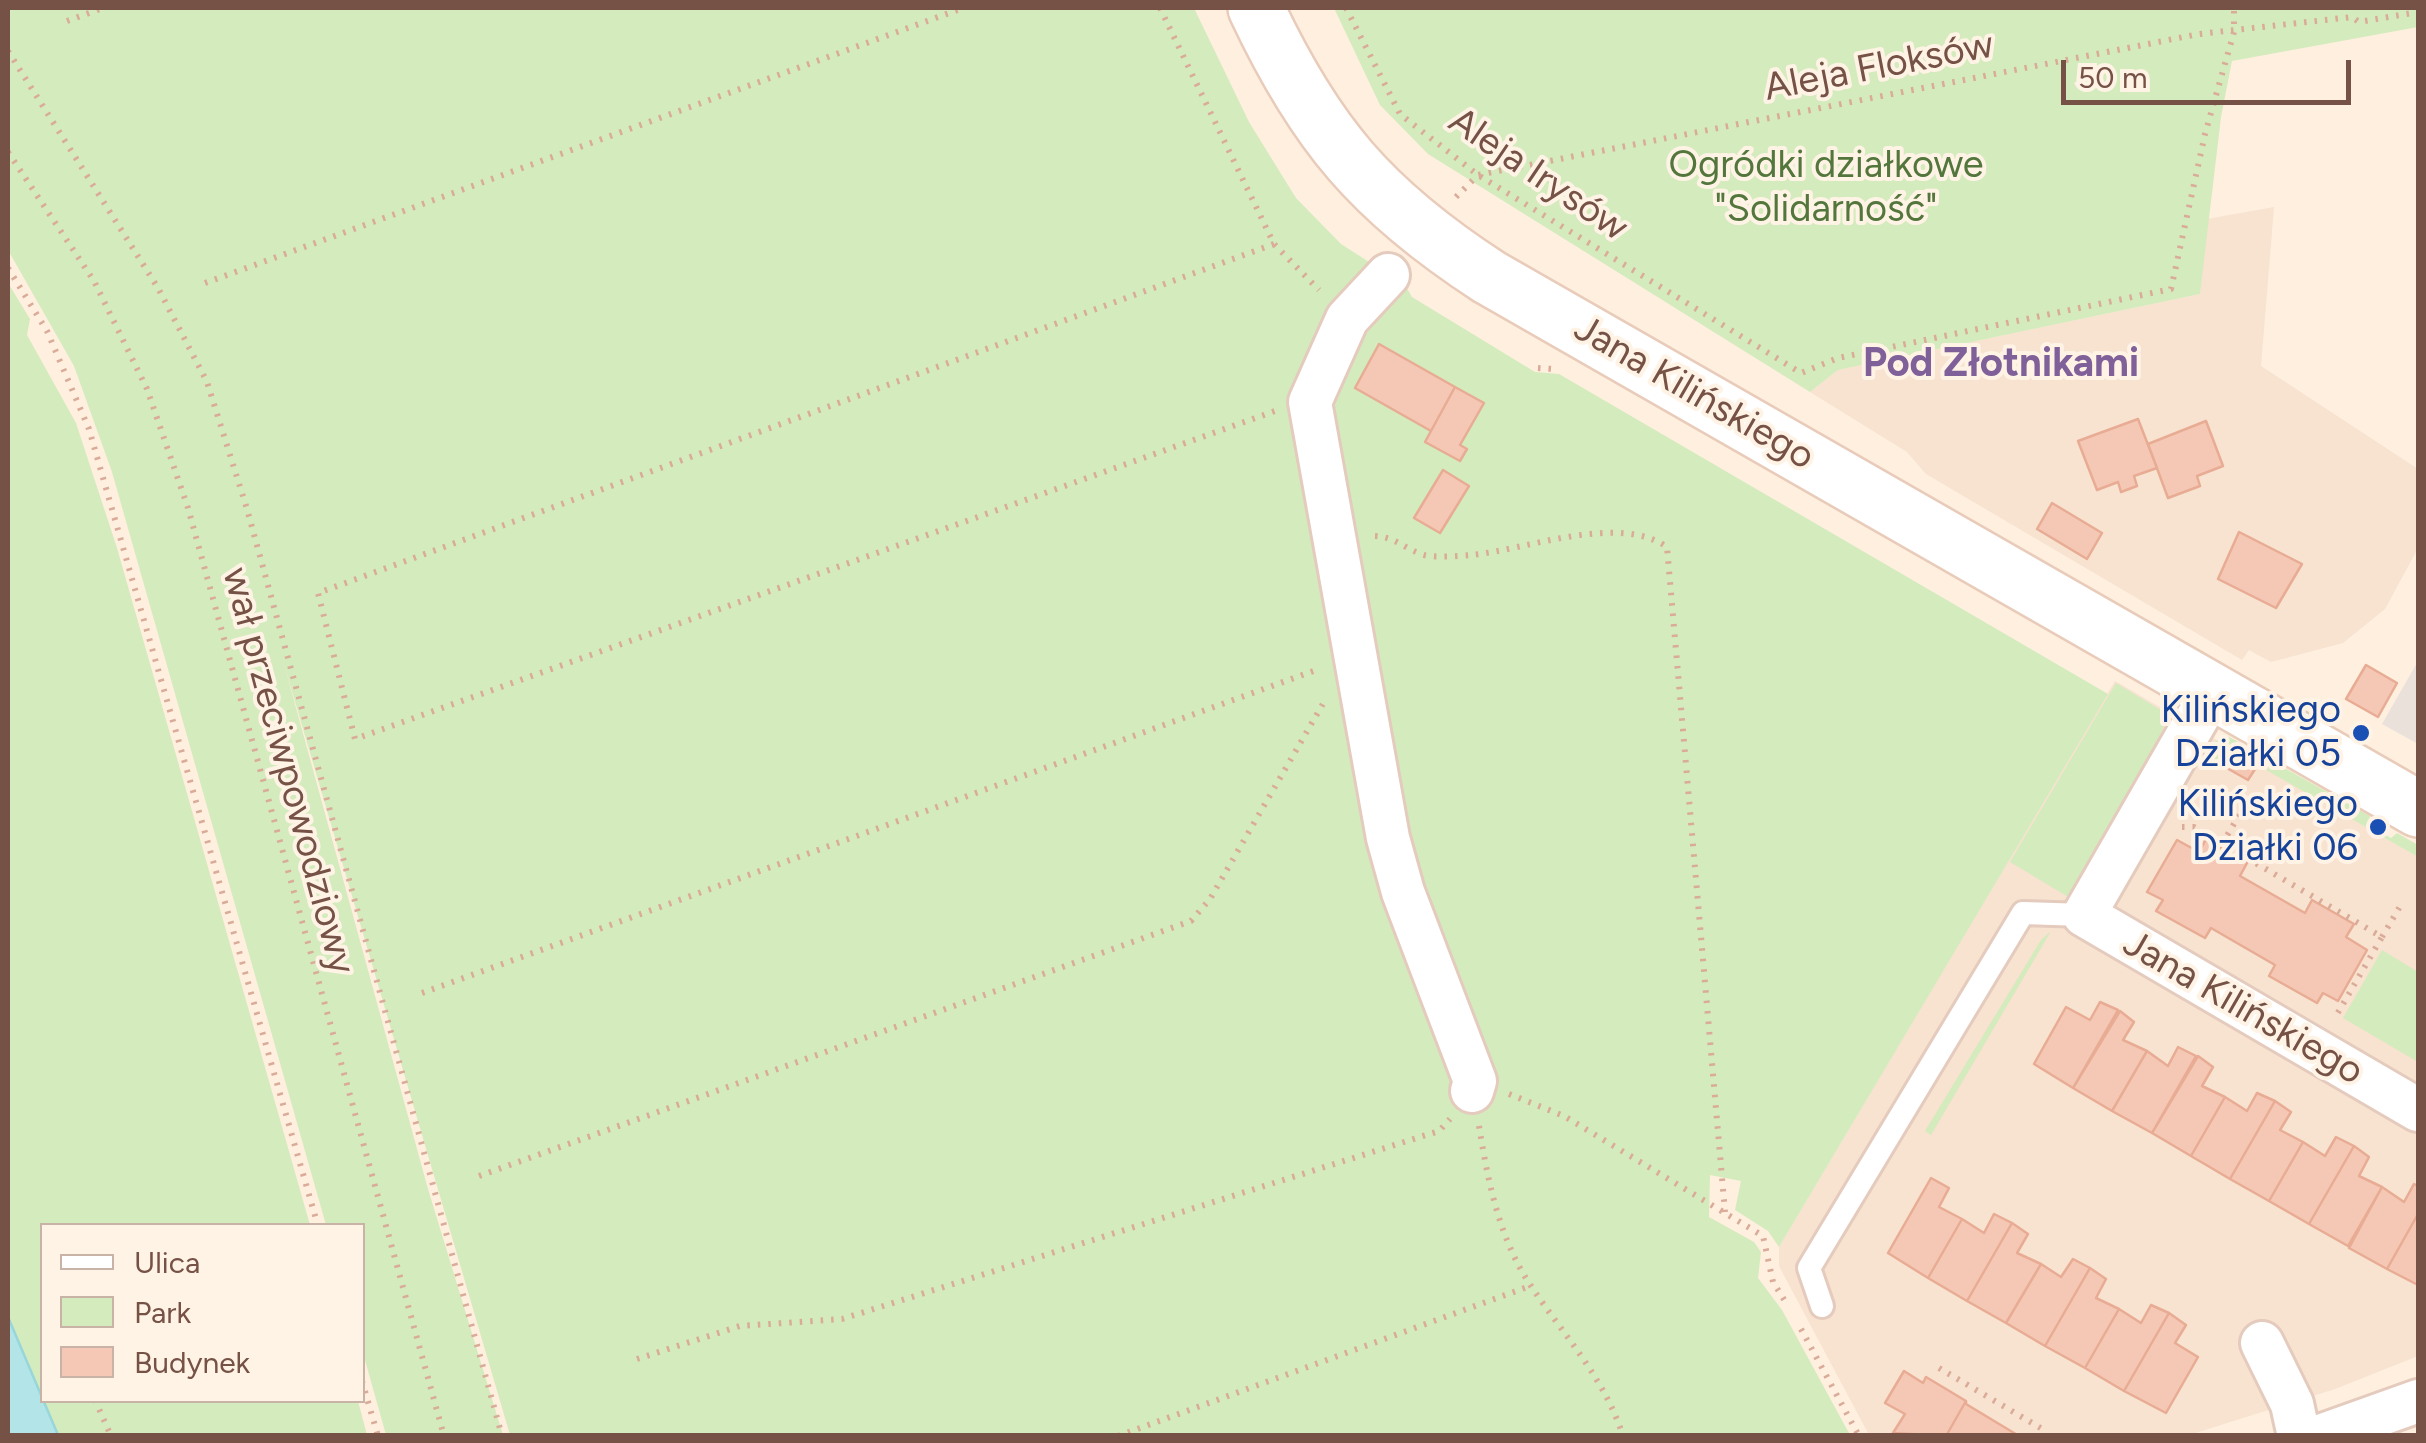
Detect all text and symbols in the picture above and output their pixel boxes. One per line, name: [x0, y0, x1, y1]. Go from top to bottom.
street label: Aleja Floksów: [1761, 22, 1997, 112]
scale bar: [2066, 40, 2356, 102]
text: 50 m: [2078, 59, 2147, 96]
street label: Aleja Irysów: [1440, 99, 1636, 251]
park label: Ogródki działkowe "Solidarność": [1668, 143, 1984, 232]
street label: Jana Kilińskiego: [1566, 306, 1822, 480]
district label: Pod Złotnikami: [1863, 340, 2139, 388]
street label: wał przeciwpowodziowy: [212, 563, 364, 979]
place label: Kilińskiego Działki 05: [2161, 688, 2341, 778]
marker: Kilińskiego Działki 05: [2350, 722, 2372, 744]
place label: Kilińskiego Działki 06: [2178, 782, 2358, 872]
marker: Kilińskiego Działki 06: [2367, 816, 2389, 838]
street label: Jana Kilińskiego: [2115, 921, 2371, 1095]
legend: [40, 1223, 365, 1403]
text: Ulica: [134, 1244, 200, 1281]
text: Park: [134, 1294, 191, 1331]
text: Budynek: [134, 1344, 250, 1381]

